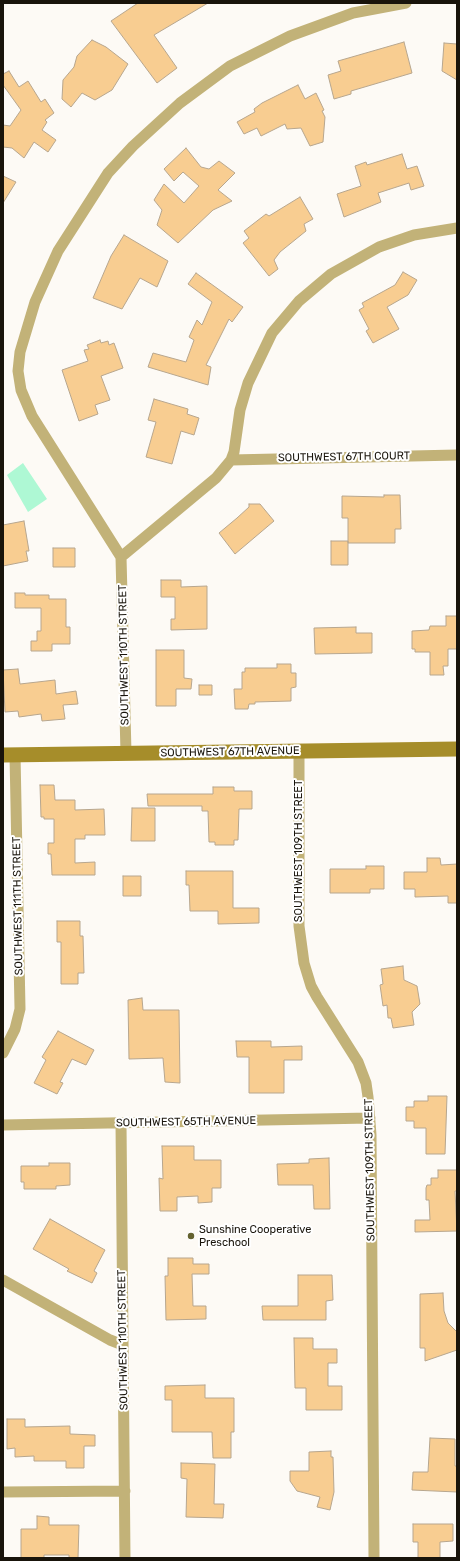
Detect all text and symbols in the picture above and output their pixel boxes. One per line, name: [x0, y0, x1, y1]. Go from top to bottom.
street label: SOUTHWEST 67TH COURT: [278, 449, 410, 465]
street label: SOUTHWEST 110TH STREET: [116, 585, 132, 725]
street label: SOUTHWEST 67TH AVENUE: [160, 744, 300, 760]
street label: SOUTHWEST 109TH STREET: [292, 780, 306, 922]
street label: SOUTHWEST 111TH STREET: [10, 837, 26, 975]
street label: SOUTHWEST 109TH STREET: [362, 1099, 378, 1241]
street label: SOUTHWEST 65TH AVENUE: [116, 1114, 256, 1130]
place label: Sunshine Cooperative Preschool: [199, 1223, 311, 1249]
marker: Sunshine Cooperative Preschool: [186, 1231, 196, 1241]
street label: SOUTHWEST 110TH STREET: [115, 1270, 131, 1410]

